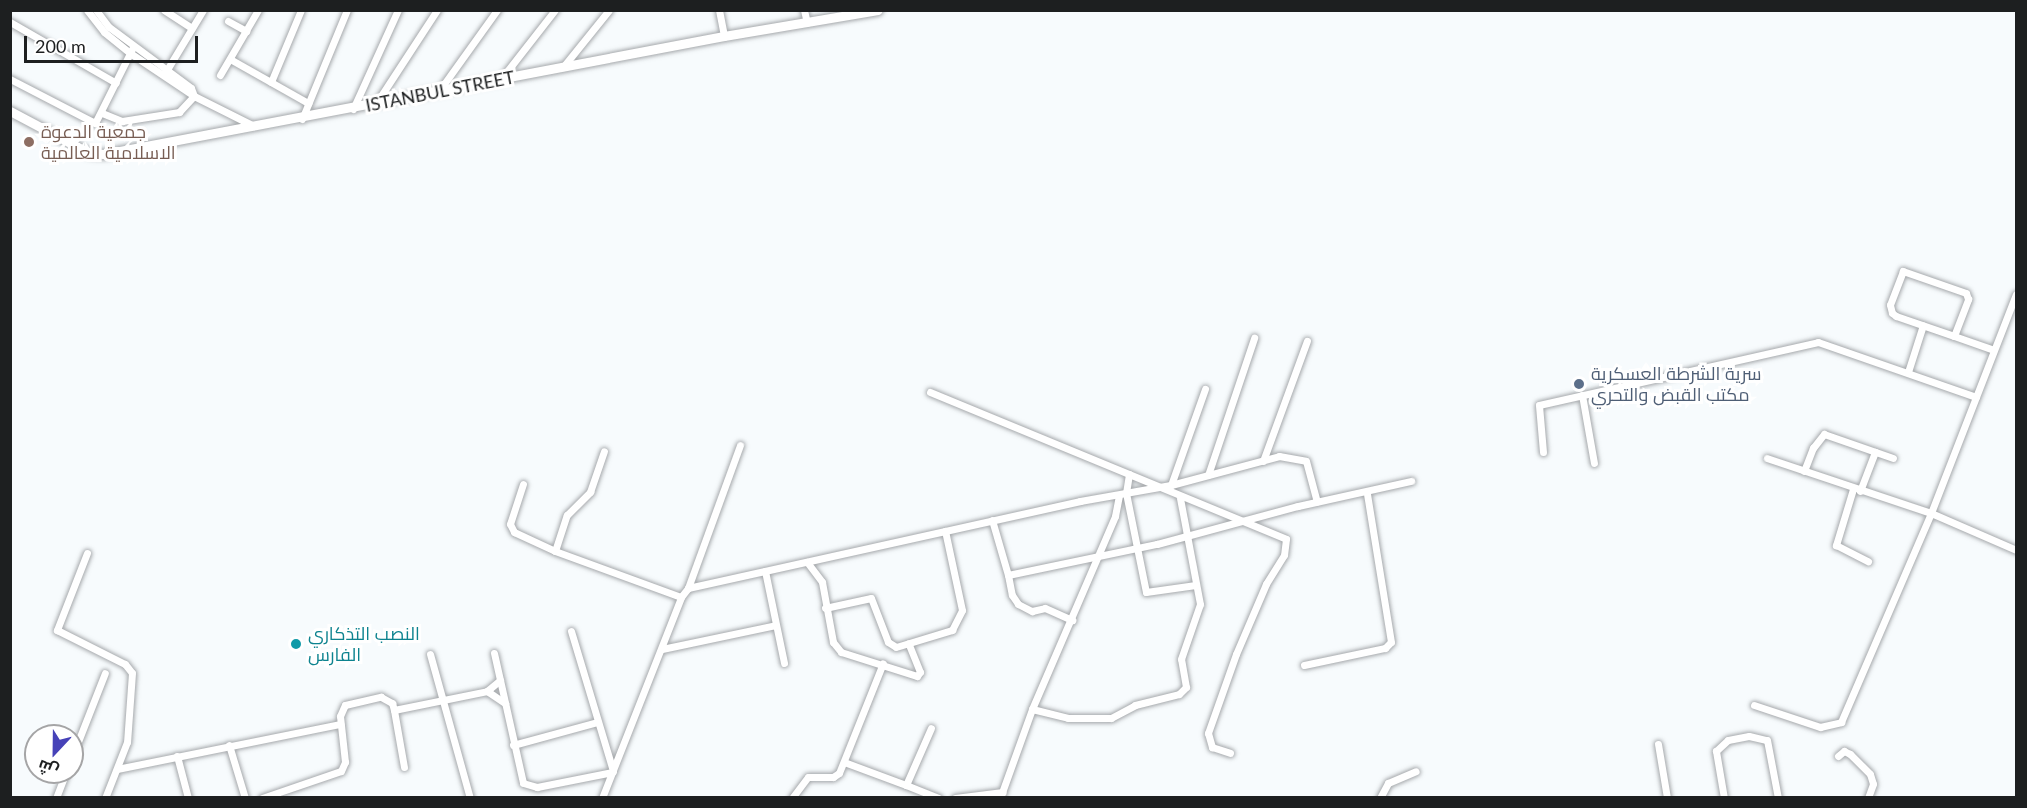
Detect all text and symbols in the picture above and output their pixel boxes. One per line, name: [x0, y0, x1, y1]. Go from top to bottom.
scale bar: [27, 24, 201, 62]
text: 200 m: [35, 35, 86, 57]
street label: ISTANBUL STREET: [363, 66, 517, 116]
place label: جمعية الدعوة الاسلامية العالمية: [41, 121, 176, 164]
marker: جمعية الدعوة الاسلامية العالمية: [22, 135, 36, 149]
place label: سرية الشرطة العسكرية مكتب القبض والتحري: [1591, 363, 1762, 406]
marker: سرية الشرطة العسكرية مكتب القبض والتحري: [1572, 377, 1586, 391]
place label: النصب التذكاري الفارس: [308, 623, 420, 666]
marker: النصب التذكاري الفارس: [289, 637, 303, 651]
north arrow: [24, 724, 84, 784]
text: ش: [35, 757, 61, 782]

